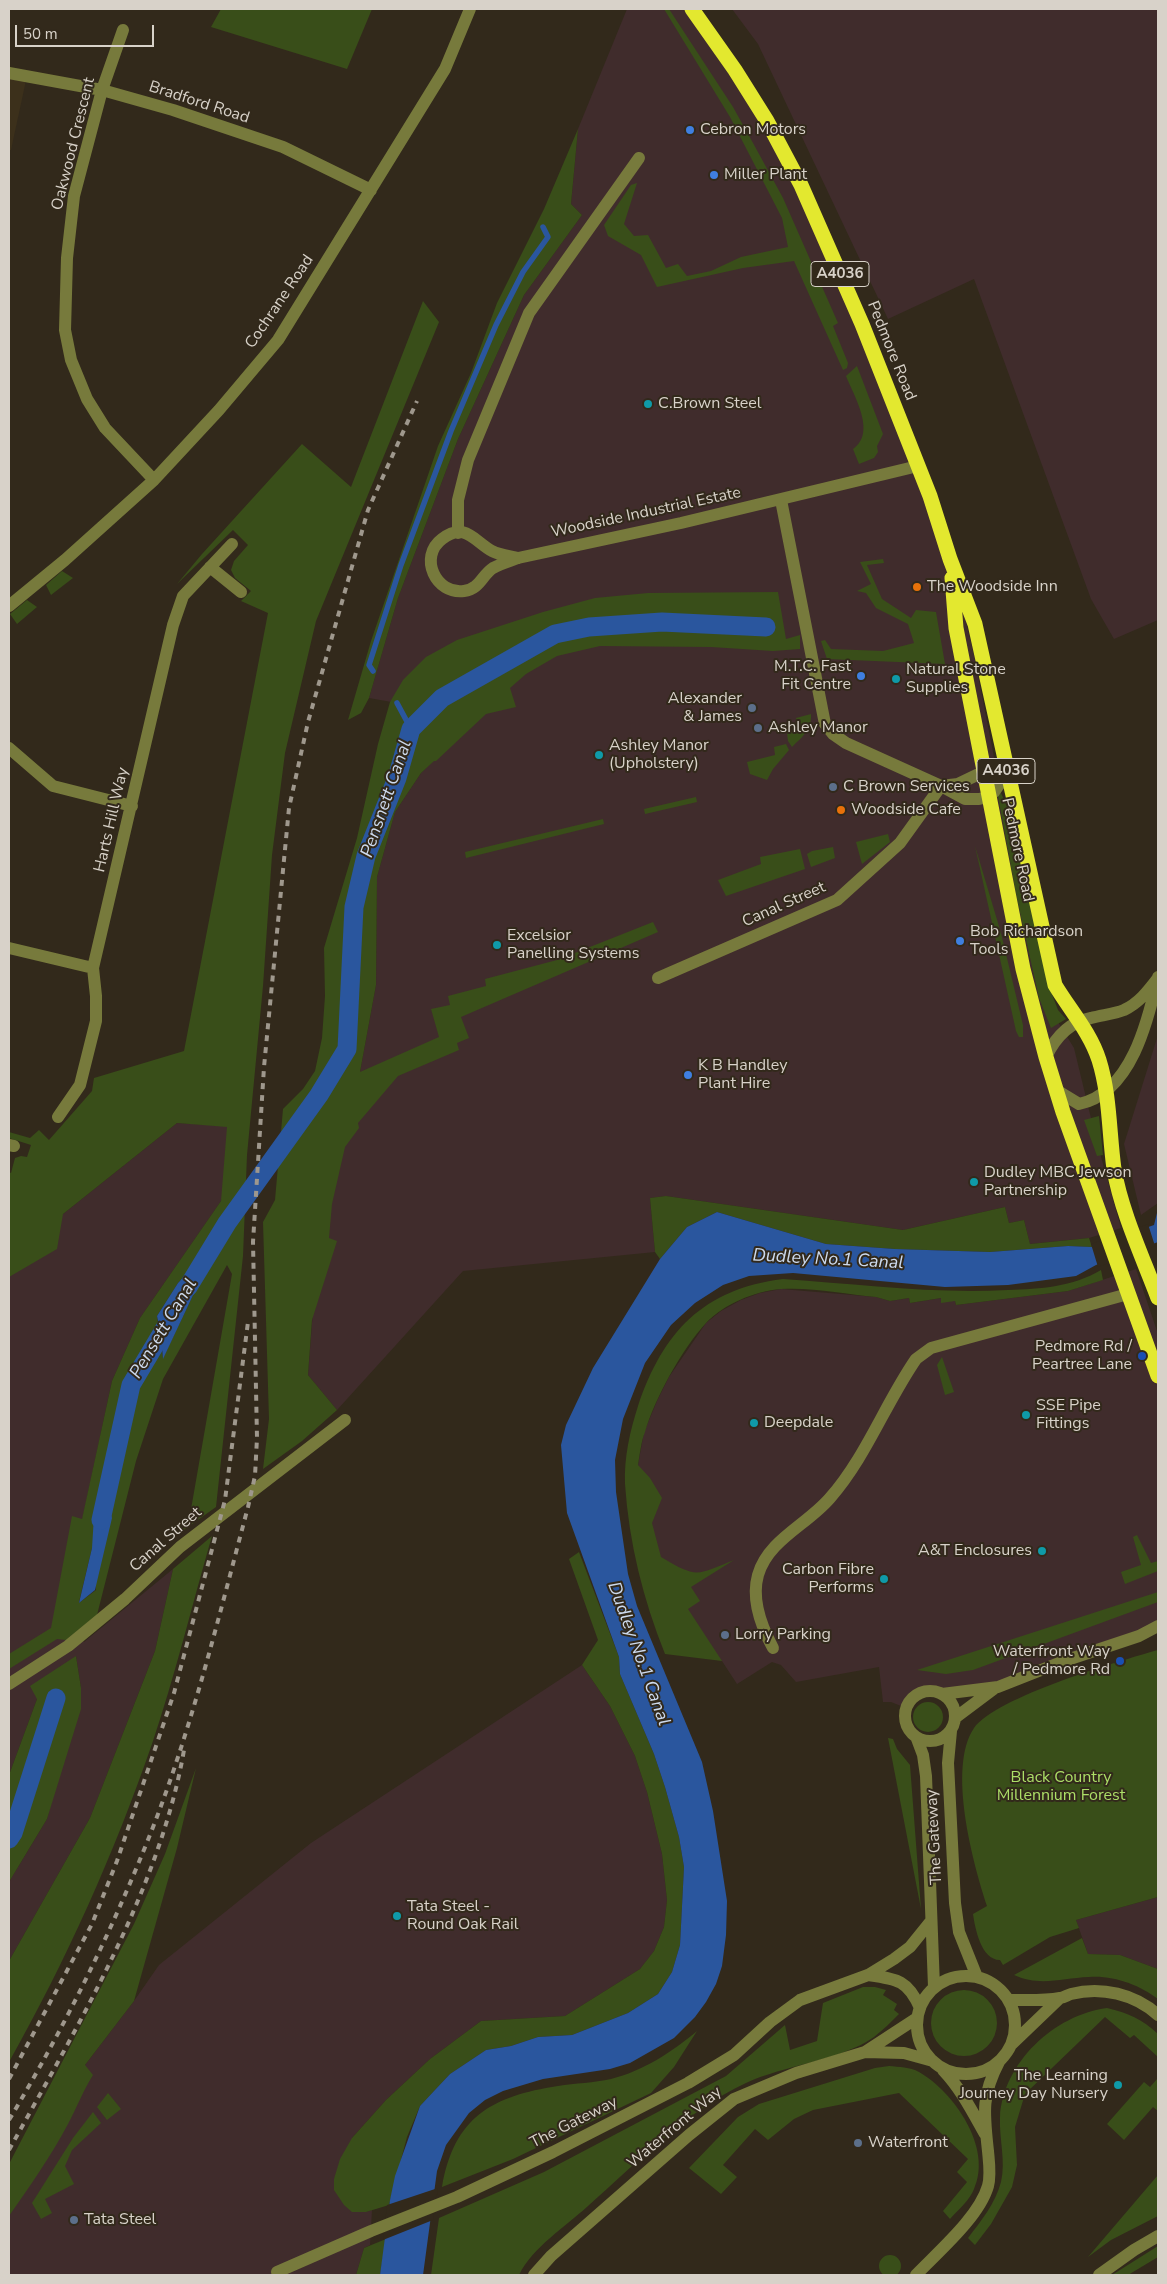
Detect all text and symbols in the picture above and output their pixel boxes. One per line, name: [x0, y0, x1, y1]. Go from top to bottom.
scale bar: [18, 15, 156, 47]
text: 50 m: [23, 24, 58, 44]
street label: Oakwood Crescent: [48, 76, 100, 212]
street label: Bradford Road: [146, 78, 252, 128]
place label: Cebron Motors: [700, 120, 806, 140]
marker: Cebron Motors: [684, 124, 696, 136]
place label: Miller Plant: [724, 165, 807, 185]
marker: Miller Plant: [708, 169, 720, 181]
street label: Cochrane Road: [242, 252, 318, 352]
road number: A4036: [811, 262, 869, 286]
street label: Pedmore Road: [862, 298, 920, 404]
place label: C.Brown Steel: [658, 394, 762, 414]
marker: C.Brown Steel: [642, 398, 654, 410]
street label: Woodside Industrial Estate: [549, 483, 743, 543]
place label: The Woodside Inn: [927, 577, 1058, 597]
marker: The Woodside Inn: [911, 581, 923, 593]
place label: M.T.C. Fast Fit Centre: [774, 657, 851, 695]
place label: Natural Stone Supplies: [906, 660, 1006, 698]
marker: M.T.C. Fast Fit Centre: [855, 670, 867, 682]
marker: Natural Stone Supplies: [890, 673, 902, 685]
place label: Alexander & James: [668, 689, 742, 727]
marker: Alexander & James: [746, 702, 758, 714]
place label: Ashley Manor: [768, 718, 868, 738]
marker: Ashley Manor: [752, 722, 764, 734]
place label: Ashley Manor (Upholstery): [609, 736, 709, 774]
water label: Pensnett Canal: [357, 737, 417, 861]
marker: Ashley Manor (Upholstery): [593, 749, 605, 761]
road number: A4036: [977, 758, 1035, 784]
street label: Harts Hill Way: [91, 766, 133, 874]
place label: C Brown Services: [843, 777, 970, 797]
marker: C Brown Services: [827, 781, 839, 793]
street label: Pedmore Road: [997, 796, 1037, 904]
place label: Woodside Cafe: [851, 800, 961, 820]
marker: Woodside Cafe: [835, 804, 847, 816]
street label: Canal Street: [739, 878, 829, 932]
place label: Bob Richardson Tools: [970, 922, 1083, 960]
place label: Excelsior Panelling Systems: [507, 926, 639, 964]
marker: Bob Richardson Tools: [954, 935, 966, 947]
marker: Excelsior Panelling Systems: [491, 939, 503, 951]
place label: K B Handley Plant Hire: [698, 1056, 787, 1094]
marker: K B Handley Plant Hire: [682, 1069, 694, 1081]
place label: Dudley MBC Jewson Partnership: [984, 1163, 1132, 1201]
marker: Dudley MBC Jewson Partnership: [968, 1176, 980, 1188]
water label: Dudley No.1 Canal: [752, 1245, 904, 1275]
water label: Pensett Canal: [126, 1275, 202, 1383]
place label: Pedmore Rd / Peartree Lane: [1032, 1337, 1132, 1375]
marker: Pedmore Rd / Peartree Lane: [1136, 1350, 1148, 1362]
place label: SSE Pipe Fittings: [1036, 1396, 1101, 1434]
marker: SSE Pipe Fittings: [1020, 1409, 1032, 1421]
place label: Deepdale: [764, 1413, 833, 1433]
marker: Deepdale: [748, 1417, 760, 1429]
street label: Canal Street: [126, 1504, 206, 1576]
place label: A&T Enclosures: [918, 1541, 1032, 1561]
marker: A&T Enclosures: [1036, 1545, 1048, 1557]
place label: Carbon Fibre Performs: [782, 1560, 874, 1598]
marker: Carbon Fibre Performs: [878, 1573, 890, 1585]
water label: Dudley No.1 Canal: [602, 1579, 674, 1729]
place label: Lorry Parking: [735, 1625, 831, 1645]
marker: Lorry Parking: [719, 1629, 731, 1641]
place label: Waterfront Way / Pedmore Rd: [993, 1642, 1110, 1680]
marker: Waterfront Way / Pedmore Rd: [1114, 1655, 1126, 1667]
park label: Black Country Millennium Forest: [997, 1768, 1125, 1806]
street label: The Gateway: [923, 1789, 947, 1885]
place label: Tata Steel - Round Oak Rail: [407, 1897, 518, 1935]
marker: Tata Steel - Round Oak Rail: [391, 1910, 403, 1922]
place label: The Learning Journey Day Nursery: [960, 2066, 1108, 2104]
marker: The Learning Journey Day Nursery: [1112, 2079, 1124, 2091]
street label: Waterfront Way: [624, 2083, 726, 2173]
street label: The Gateway: [527, 2093, 621, 2153]
place label: Waterfront: [868, 2133, 948, 2153]
marker: Waterfront: [852, 2137, 864, 2149]
place label: Tata Steel: [84, 2210, 156, 2230]
marker: Tata Steel: [68, 2214, 80, 2226]

